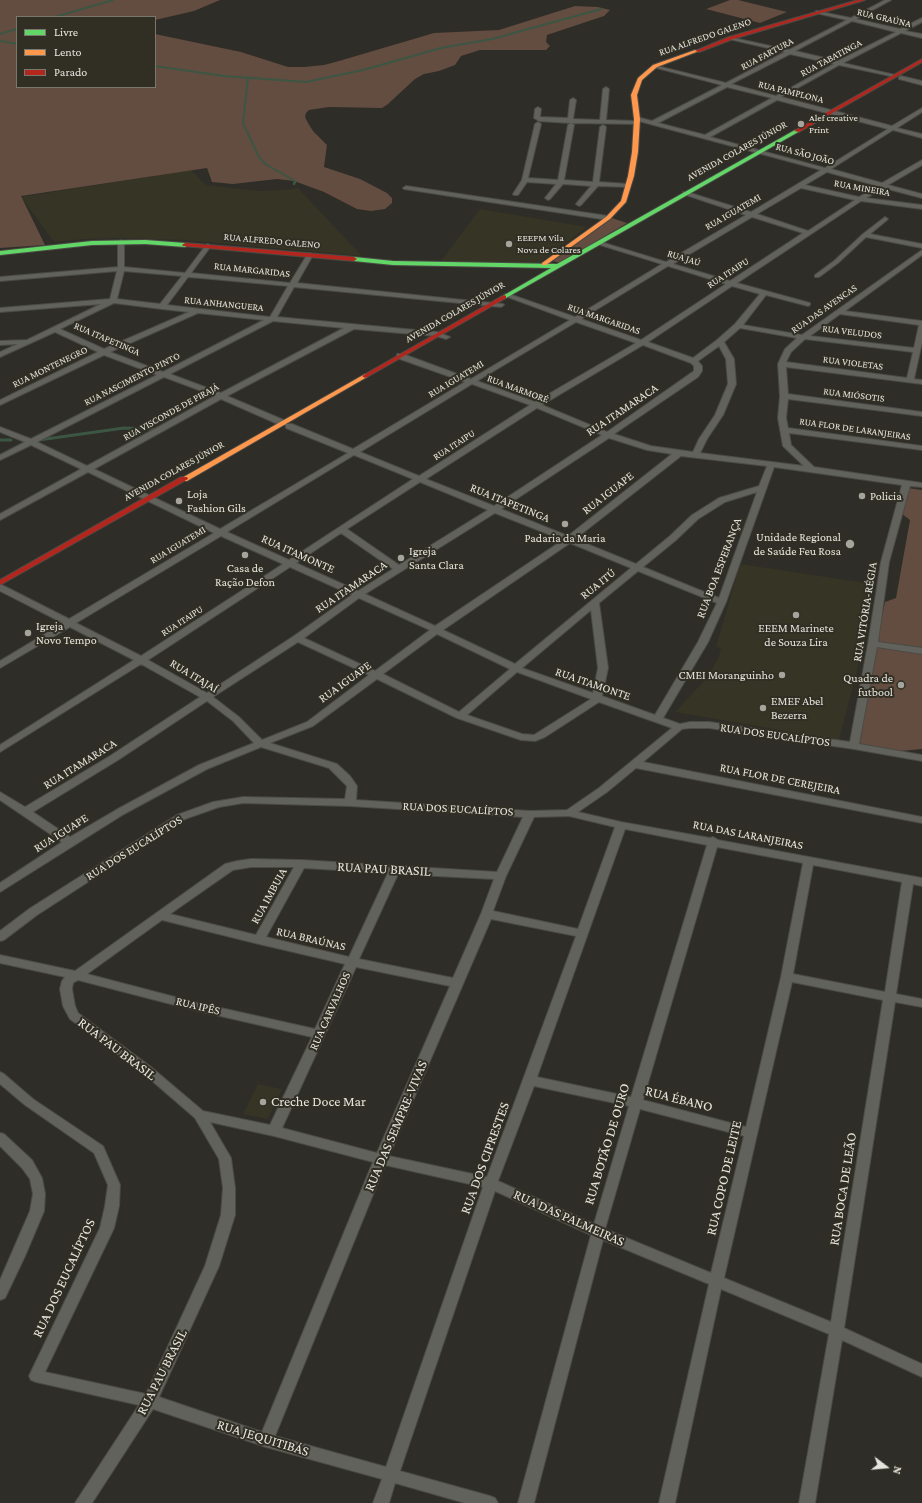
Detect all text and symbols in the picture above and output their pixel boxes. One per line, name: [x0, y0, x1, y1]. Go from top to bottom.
street label: RUA GRAÚNA: [856, 6, 912, 30]
legend: [16, 16, 156, 88]
street label: RUA ALFREDO GALENO: [657, 16, 753, 58]
text: Livre: [54, 25, 78, 39]
street label: RUA FARTURA: [739, 35, 795, 73]
street label: RUA TABATINGA: [798, 37, 864, 79]
text: Lento: [54, 45, 82, 59]
text: Parado: [54, 65, 87, 79]
street label: RUA PAMPLONA: [757, 78, 825, 106]
place label: Alef creative Print: [809, 112, 858, 136]
street label: AVENIDA COLARES JÚNIOR: [685, 118, 789, 184]
marker: Alef creative Print: [796, 119, 806, 129]
street label: RUA SÃO JOÃO: [774, 140, 836, 168]
street label: RUA MINEIRA: [833, 177, 891, 199]
street label: RUA IGUATEMI: [703, 191, 763, 233]
street label: RUA ALFREDO GALENO: [223, 231, 321, 251]
place label: EEEFM Vila Nova de Colares: [517, 232, 581, 256]
marker: EEEFM Vila Nova de Colares: [504, 239, 514, 249]
street label: RUA JAÚ: [666, 247, 702, 269]
street label: RUA ITAIPU: [705, 255, 751, 291]
street label: RUA MARGARIDAS: [213, 260, 291, 280]
street label: AVENIDA COLARES JÚNIOR: [403, 279, 507, 345]
street label: RUA DAS AVENCAS: [789, 282, 859, 336]
street label: RUA ANHANGUERA: [184, 294, 264, 314]
street label: RUA MARGARIDAS: [566, 301, 642, 337]
street label: RUA ITAPETINGA: [72, 320, 142, 358]
street label: RUA VELUDOS: [822, 322, 882, 342]
street label: RUA MONTENEGRO: [10, 344, 90, 390]
street label: RUA NASCIMENTO PINTO: [82, 350, 182, 408]
street label: RUA VIOLETAS: [822, 353, 884, 373]
street label: RUA IGUATEMI: [426, 358, 486, 400]
street label: RUA MARMORÉ: [486, 372, 550, 406]
street label: RUA VISCONDE DE PIRAJÁ: [121, 381, 221, 443]
street label: RUA ITAMARACA: [583, 381, 661, 439]
street label: RUA MIÓSOTIS: [823, 385, 885, 405]
street label: RUA FLOR DE LARANJEIRAS: [798, 415, 912, 443]
street label: RUA ITAIPU: [431, 427, 477, 463]
street label: AVENIDA COLARES JÚNIOR: [122, 438, 226, 504]
street label: RUA IGUAPE: [579, 468, 637, 518]
street label: RUA ITAPETINGA: [468, 480, 552, 526]
place label: Loja Fashion Gils: [187, 487, 246, 515]
place label: Policia: [870, 489, 902, 503]
marker: Policia: [857, 491, 867, 501]
marker: Loja Fashion Gils: [174, 496, 184, 506]
street label: RUA BOA ESPERANÇA: [693, 516, 745, 620]
marker: Padaria da Maria: [560, 519, 570, 529]
street label: RUA IGUATEMI: [148, 524, 208, 566]
place label: Unidade Regional de Saúde Feu Rosa: [754, 530, 841, 558]
street label: RUA ITAMONTE: [259, 531, 337, 577]
place label: Padaria da Maria: [524, 531, 606, 545]
marker: Unidade Regional de Saúde Feu Rosa: [844, 538, 856, 550]
place label: Igreja Santa Clara: [409, 544, 464, 572]
marker: Casa de Ração Defon: [240, 550, 250, 560]
marker: Igreja Santa Clara: [396, 553, 406, 563]
street label: RUA ITAMARACA: [312, 558, 390, 616]
place label: Casa de Ração Defon: [215, 561, 275, 589]
street label: RUA VITÓRIA-RÉGIA: [850, 561, 880, 663]
street label: RUA ITÚ: [578, 565, 618, 603]
street label: RUA ITAIPU: [159, 603, 205, 639]
marker: EEEM Marinete de Souza Lira: [791, 610, 801, 620]
place label: Igreja Novo Tempo: [36, 619, 97, 647]
place label: EEEM Marinete de Souza Lira: [758, 621, 834, 649]
marker: Igreja Novo Tempo: [23, 628, 33, 638]
street label: RUA ITAJAÍ: [167, 656, 221, 696]
street label: RUA IGUAPE: [316, 658, 374, 706]
street label: RUA ITAMONTE: [553, 664, 633, 704]
place label: CMEI Moranguinho: [678, 668, 774, 682]
marker: CMEI Moranguinho: [777, 670, 787, 680]
place label: Quadra de futbool: [843, 671, 893, 699]
marker: Quadra de futbool: [896, 680, 906, 690]
place label: EMEF Abel Bezerra: [771, 694, 824, 722]
marker: EMEF Abel Bezerra: [758, 703, 768, 713]
street label: RUA DOS EUCALÍPTOS: [719, 720, 831, 750]
street label: RUA ITAMARACA: [41, 736, 119, 792]
street label: RUA FLOR DE CEREJEIRA: [719, 760, 841, 798]
street label: RUA DOS EUCALÍPTOS: [402, 799, 514, 819]
street label: RUA IGUAPE: [31, 811, 91, 855]
street label: RUA DOS EUCALÍPTOS: [83, 813, 185, 883]
street label: RUA DAS LARANJEIRAS: [692, 817, 804, 853]
street label: RUA PAU BRASIL: [337, 858, 431, 880]
street label: RUA IMBUIA: [248, 866, 290, 926]
street label: RUA BRAÚNAS: [275, 924, 347, 954]
street label: RUA CARVALHOS: [306, 970, 354, 1052]
street label: RUA IPÊS: [174, 994, 222, 1018]
street label: RUA PAU BRASIL: [75, 1014, 159, 1084]
street label: RUA DAS SEMPRE-VIVAS: [361, 1058, 431, 1194]
street label: RUA BOTÃO DE OURO: [581, 1081, 633, 1207]
street label: RUA ÉBANO: [644, 1083, 714, 1115]
place label: Creche Doce Mar: [271, 1094, 366, 1110]
marker: Creche Doce Mar: [258, 1097, 268, 1107]
street label: RUA DOS CIPRESTES: [457, 1100, 513, 1216]
street label: RUA COPO DE LEITE: [703, 1119, 745, 1237]
street label: RUA BOCA DE LEÃO: [826, 1131, 860, 1247]
street label: RUA DAS PALMEIRAS: [511, 1186, 627, 1250]
street label: RUA DOS EUCALÍPTOS: [29, 1216, 99, 1340]
street label: RUA PAU BRASIL: [133, 1326, 191, 1418]
street label: RUA JEQUITIBÁS: [215, 1416, 311, 1460]
north arrow: [866, 1447, 906, 1487]
text: N: [891, 1465, 904, 1476]

